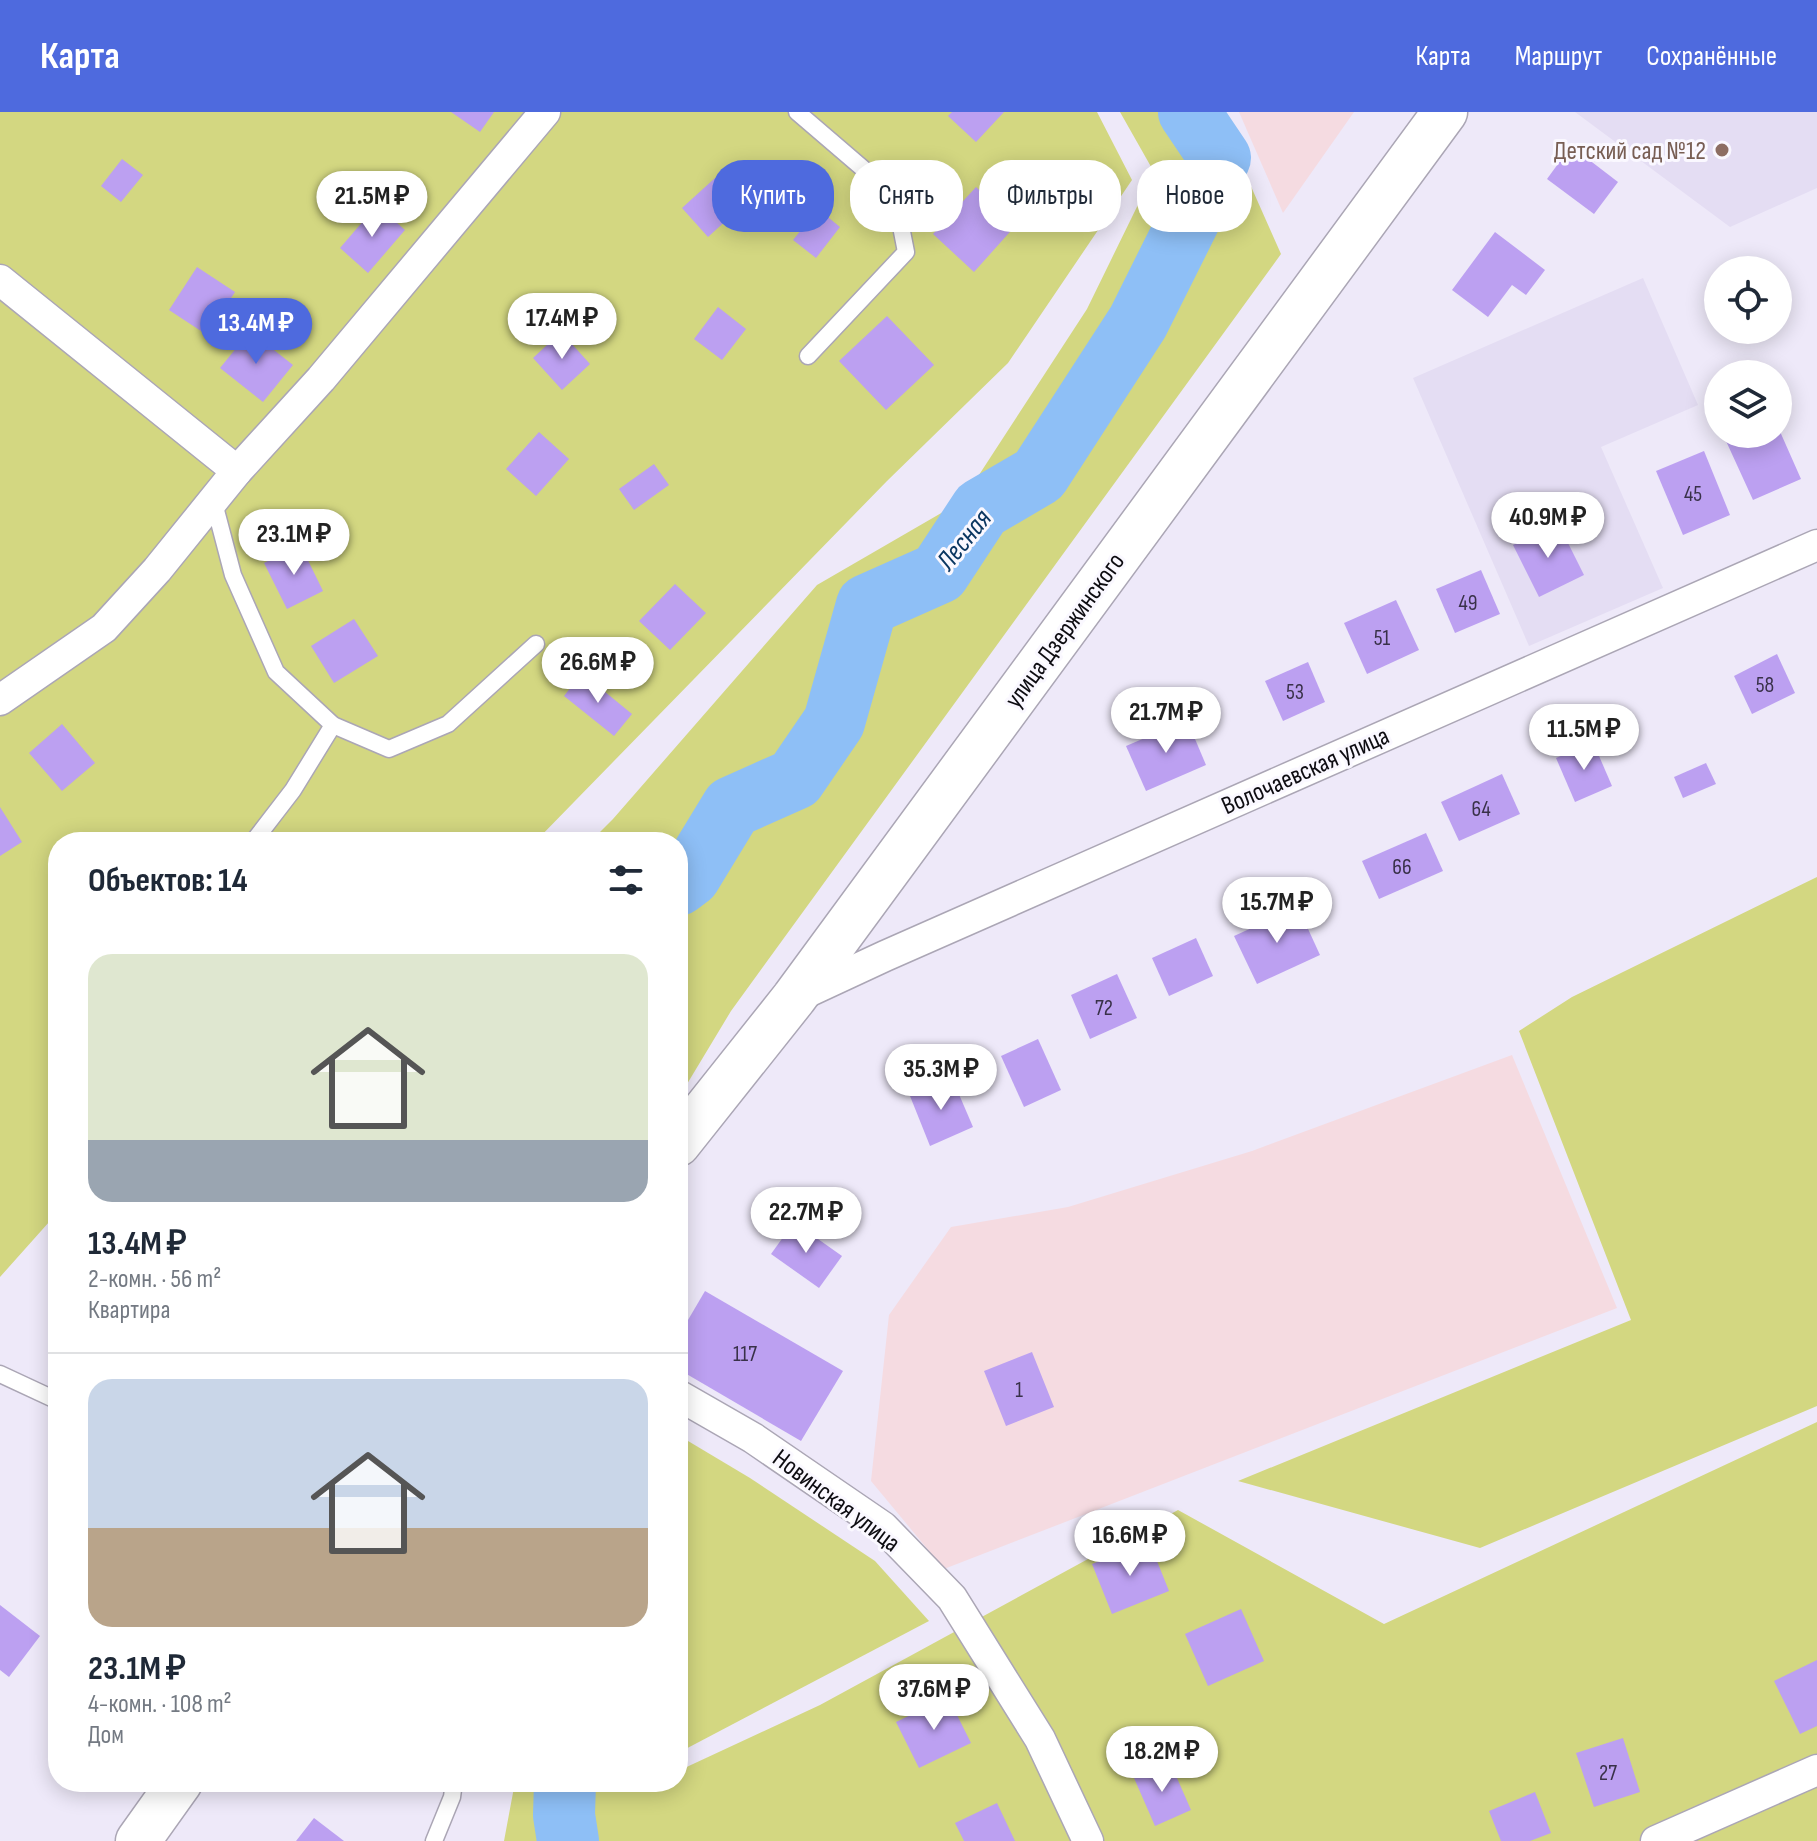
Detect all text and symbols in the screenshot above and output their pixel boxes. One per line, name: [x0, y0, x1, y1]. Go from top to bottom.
text: Карта: [40, 34, 120, 79]
text: Карта: [1416, 40, 1471, 73]
text: Маршрут: [1515, 40, 1602, 73]
text: Сохранённые: [1646, 40, 1777, 73]
place label: Детский сад №12: [1554, 136, 1706, 167]
marker: Детский сад №12: [1713, 141, 1731, 159]
chip: Купить: [712, 160, 834, 232]
chip: Снять: [850, 160, 963, 232]
chip: Фильтры: [979, 160, 1121, 232]
chip: Новое: [1137, 160, 1252, 232]
pin: 21.5M ₽: [298, 171, 446, 239]
text: 21.5M ₽: [334, 181, 410, 212]
map controls: [1704, 256, 1792, 448]
button: locate: [1704, 256, 1792, 344]
pin: 17.4M ₽: [488, 293, 636, 361]
pin: 13.4M ₽: [182, 298, 330, 366]
text: 17.4M ₽: [526, 303, 598, 334]
text: 13.4M ₽: [218, 308, 294, 339]
button: layers: [1704, 360, 1792, 448]
house number: 45: [1684, 481, 1702, 508]
pin: 40.9M ₽: [1474, 492, 1622, 560]
text: 40.9M ₽: [1509, 502, 1587, 533]
water label: Лесная: [929, 503, 999, 578]
pin: 23.1M ₽: [220, 509, 368, 577]
text: 23.1M ₽: [257, 519, 332, 550]
street label: улица Дзержинского: [999, 547, 1132, 714]
house number: 49: [1459, 590, 1478, 617]
house number: 51: [1374, 625, 1391, 652]
pin: 26.6M ₽: [524, 637, 672, 705]
text: 26.6M ₽: [560, 647, 636, 678]
house number: 58: [1756, 672, 1774, 699]
house number: 53: [1286, 679, 1304, 706]
pin: 21.7M ₽: [1092, 687, 1240, 755]
text: 21.7M ₽: [1129, 697, 1203, 728]
pin: 11.5M ₽: [1510, 704, 1658, 772]
text: 11.5M ₽: [1547, 714, 1621, 745]
street label: Волочаевская улица: [1217, 721, 1394, 822]
house number: 64: [1471, 796, 1491, 823]
house number: 66: [1392, 854, 1412, 881]
icon: filters: [604, 858, 648, 902]
text: Объектов: 14: [88, 860, 248, 901]
pin: 15.7M ₽: [1203, 877, 1351, 945]
text: 15.7M ₽: [1240, 887, 1314, 918]
house number: 72: [1095, 995, 1113, 1022]
icon: home: [296, 1006, 440, 1150]
pin: 35.3M ₽: [867, 1044, 1015, 1112]
text: 35.3M ₽: [903, 1054, 979, 1085]
pin: 22.7M ₽: [732, 1187, 880, 1255]
text: 22.7M ₽: [769, 1197, 843, 1228]
text: 13.4M ₽: [88, 1223, 187, 1264]
text: 2-комн. · 56 m²: [88, 1264, 221, 1295]
text: Квартира: [88, 1295, 171, 1326]
house number: 117: [733, 1341, 757, 1368]
house number: 1: [1015, 1377, 1023, 1404]
icon: home: [296, 1431, 440, 1575]
street label: Новинская улица: [766, 1443, 906, 1559]
pin: 16.6M ₽: [1056, 1510, 1204, 1578]
text: 16.6M ₽: [1092, 1520, 1168, 1551]
text: 23.1M ₽: [88, 1648, 186, 1689]
pin: 37.6M ₽: [860, 1664, 1008, 1732]
text: 37.6M ₽: [897, 1674, 971, 1705]
text: 4-комн. · 108 m²: [88, 1689, 232, 1720]
text: Дом: [88, 1720, 124, 1751]
pin: 18.2M ₽: [1088, 1726, 1236, 1794]
text: 18.2M ₽: [1124, 1736, 1200, 1767]
house number: 27: [1599, 1760, 1617, 1787]

